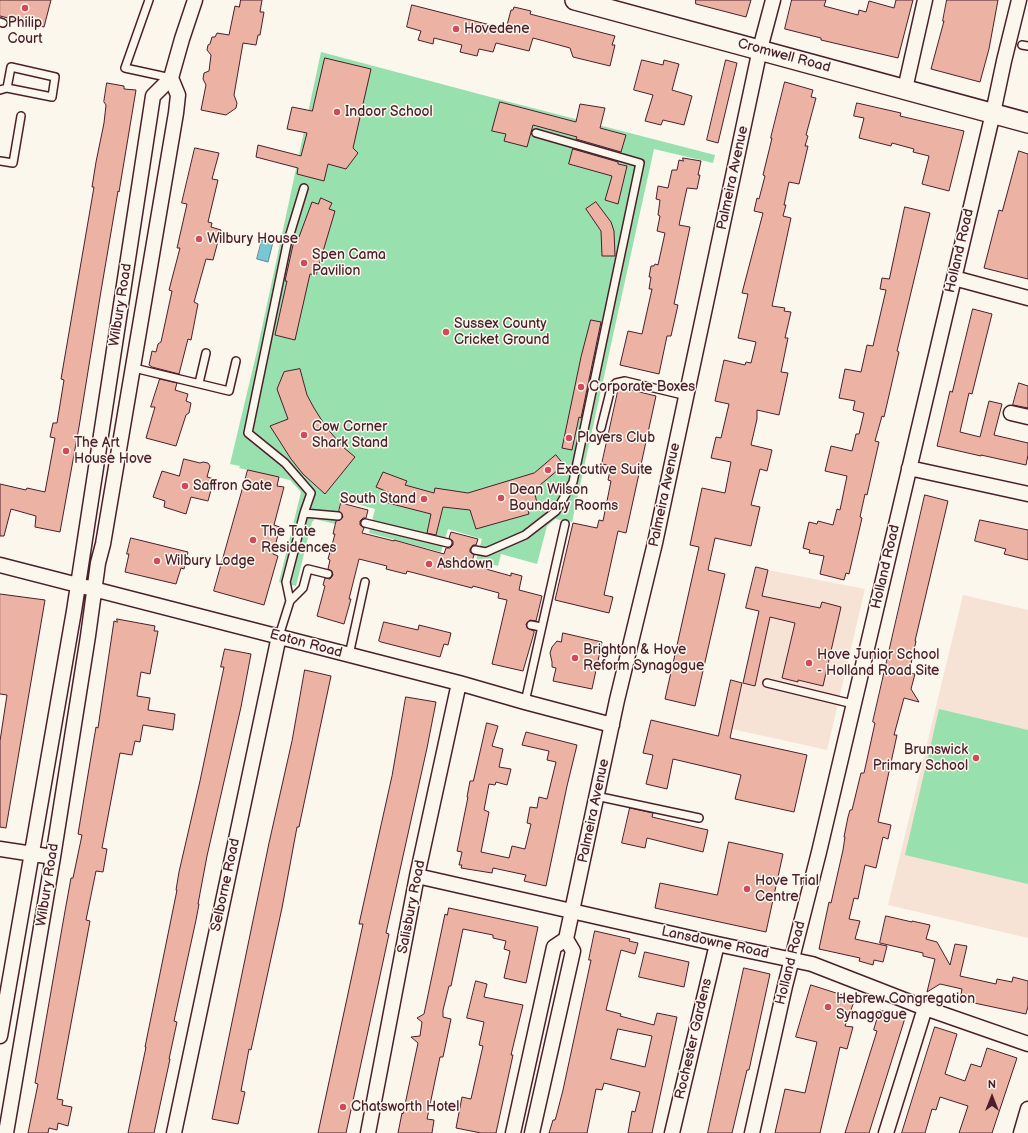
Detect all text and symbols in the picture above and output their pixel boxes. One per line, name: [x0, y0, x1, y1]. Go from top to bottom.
marker: Philip Court: [20, 3, 30, 13]
place label: Philip Court: [7, 15, 43, 48]
place label: Hovedene: [464, 21, 529, 37]
marker: Hovedene: [451, 24, 461, 34]
street label: Cromwell Road: [736, 36, 832, 76]
place label: Indoor School: [345, 104, 433, 120]
marker: Indoor School: [332, 107, 342, 117]
street label: Palmeira Avenue: [714, 124, 752, 232]
street label: Holland Road: [942, 207, 978, 295]
place label: Wilbury House: [207, 231, 298, 247]
marker: Wilbury House: [194, 234, 204, 244]
place label: Spen Cama Pavilion: [312, 247, 386, 280]
marker: Spen Cama Pavilion: [299, 258, 309, 268]
street label: Wilbury Road: [106, 262, 136, 348]
place label: Sussex County Cricket Ground: [454, 316, 550, 348]
marker: Sussex County Cricket Ground: [441, 327, 451, 337]
place label: Corporate Boxes: [589, 379, 695, 395]
marker: Corporate Boxes: [576, 382, 586, 392]
place label: Cow Corner Shark Stand: [312, 419, 388, 452]
marker: Cow Corner Shark Stand: [299, 430, 309, 440]
place label: Players Club: [577, 430, 655, 446]
marker: Players Club: [564, 433, 574, 443]
place label: The Art House Hove: [74, 435, 152, 468]
street label: Palmeira Avenue: [646, 441, 684, 549]
marker: The Art House Hove: [61, 446, 71, 456]
place label: Executive Suite: [556, 462, 652, 478]
marker: Executive Suite: [543, 465, 553, 475]
place label: Saffron Gate: [193, 478, 272, 494]
marker: Saffron Gate: [180, 481, 190, 491]
place label: Dean Wilson Boundary Rooms: [509, 482, 618, 514]
place label: South Stand: [340, 491, 416, 507]
marker: Dean Wilson Boundary Rooms: [496, 493, 506, 503]
marker: South Stand: [419, 494, 429, 504]
street label: Holland Road: [868, 523, 904, 611]
place label: The Tate Residences: [261, 524, 336, 556]
marker: The Tate Residences: [248, 535, 258, 545]
place label: Wilbury Lodge: [165, 553, 255, 569]
marker: Wilbury Lodge: [152, 556, 162, 566]
place label: Ashdown: [437, 556, 493, 572]
marker: Ashdown: [424, 559, 434, 569]
street label: Eaton Road: [268, 626, 344, 662]
place label: Brighton & Hove Reform Synagogue: [583, 642, 704, 674]
place label: Hove Junior School - Holland Road Site: [817, 647, 939, 680]
marker: Brighton & Hove Reform Synagogue: [570, 653, 580, 663]
marker: Hove Junior School - Holland Road Site: [804, 658, 814, 668]
place label: Brunswick Primary School: [873, 742, 968, 774]
marker: Brunswick Primary School: [971, 753, 981, 763]
street label: Palmeira Avenue: [575, 757, 613, 865]
street label: Selborne Road: [208, 837, 244, 933]
street label: Wilbury Road: [33, 842, 63, 928]
street label: Salisbury Road: [395, 859, 429, 955]
place label: Hove Trial Centre: [755, 873, 819, 906]
marker: Hove Trial Centre: [742, 884, 752, 894]
street label: Holland Road: [772, 919, 810, 1007]
street label: Lansdowne Road: [660, 923, 770, 963]
street label: Rochester Gardens: [672, 977, 716, 1101]
place label: Hebrew Congregation Synagogue: [836, 991, 975, 1024]
marker: Hebrew Congregation Synagogue: [823, 1002, 833, 1012]
north arrow: [972, 1077, 1012, 1117]
text: N: [988, 1078, 996, 1091]
place label: Chatsworth Hotel: [351, 1099, 459, 1115]
marker: Chatsworth Hotel: [338, 1102, 348, 1112]

